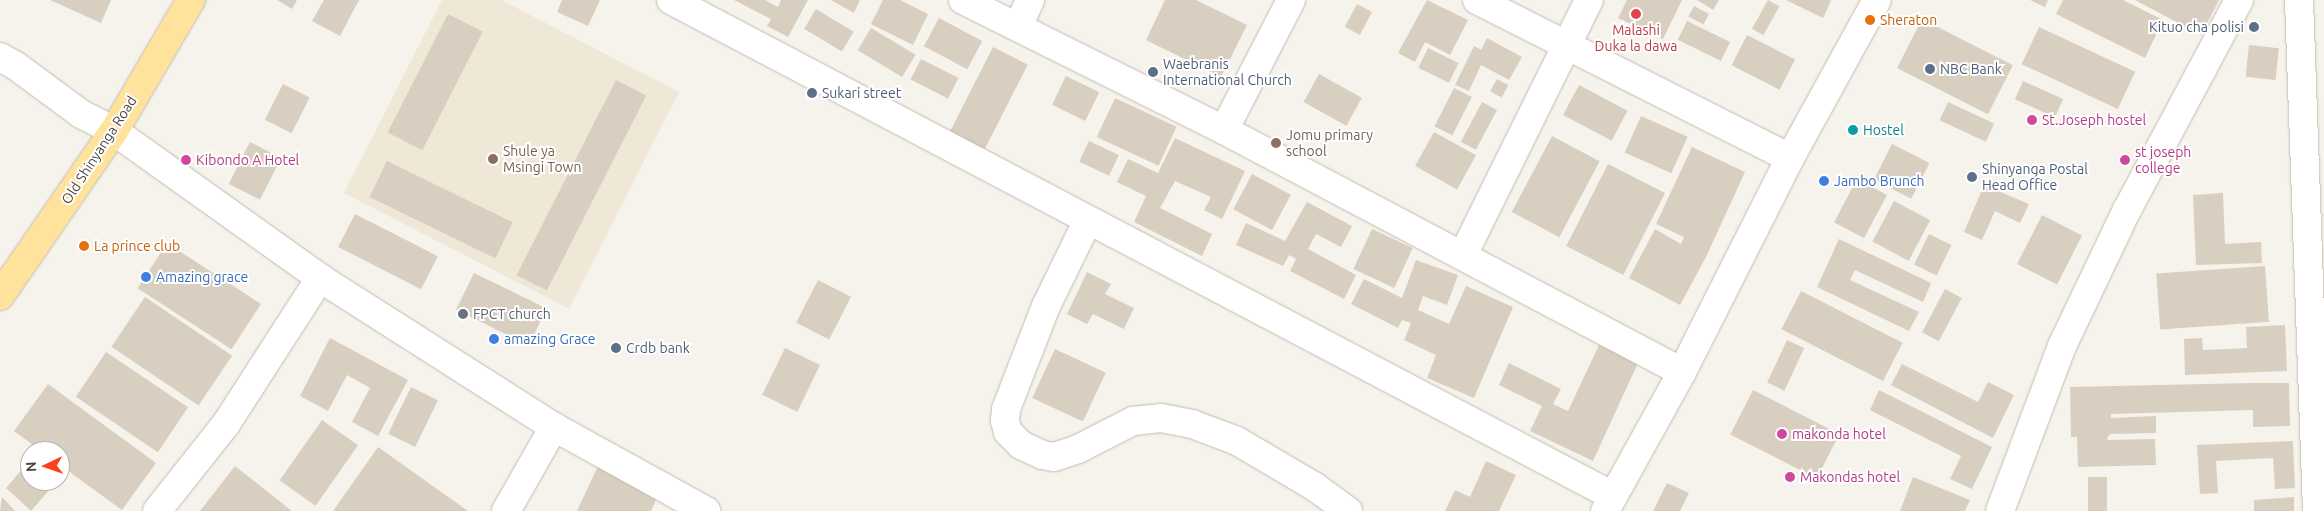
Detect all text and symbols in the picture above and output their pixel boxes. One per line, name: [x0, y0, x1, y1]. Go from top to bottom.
marker: Malashi Duka la dawa: [1630, 8, 1642, 20]
place label: Sheraton: [1880, 12, 1937, 28]
marker: Sheraton: [1864, 14, 1876, 26]
place label: Kituo cha polisi: [2149, 19, 2244, 35]
marker: Kituo cha polisi: [2248, 21, 2260, 33]
place label: Malashi Duka la dawa: [1595, 22, 1677, 54]
place label: Waebranis International Church: [1163, 56, 1292, 88]
place label: NBC Bank: [1940, 61, 2002, 77]
marker: NBC Bank: [1924, 63, 1936, 75]
marker: Waebranis International Church: [1147, 66, 1159, 78]
place label: Sukari street: [822, 85, 901, 101]
marker: Sukari street: [806, 87, 818, 99]
street label: Old Shinyanga Road: [58, 93, 140, 207]
place label: St.Joseph hostel: [2042, 112, 2146, 128]
marker: St.Joseph hostel: [2026, 114, 2038, 126]
place label: Hostel: [1863, 122, 1904, 138]
marker: Hostel: [1847, 124, 1859, 136]
place label: Jomu primary school: [1286, 127, 1373, 160]
marker: Jomu primary school: [1270, 137, 1282, 149]
place label: Shule ya Msingi Town: [503, 143, 581, 176]
place label: st joseph college: [2135, 144, 2191, 176]
place label: Kibondo A Hotel: [196, 152, 299, 168]
marker: Shule ya Msingi Town: [487, 153, 499, 165]
marker: Kibondo A Hotel: [180, 154, 192, 166]
marker: st joseph college: [2119, 154, 2131, 166]
place label: Shinyanga Postal Head Office: [1982, 161, 2088, 193]
marker: Shinyanga Postal Head Office: [1966, 171, 1978, 183]
place label: Jambo Brunch: [1834, 173, 1924, 189]
marker: Jambo Brunch: [1818, 175, 1830, 187]
place label: La prince club: [94, 238, 180, 254]
marker: La prince club: [78, 240, 90, 252]
place label: Amazing grace: [156, 269, 248, 285]
marker: Amazing grace: [140, 271, 152, 283]
place label: FPCT church: [473, 306, 551, 322]
marker: FPCT church: [457, 308, 469, 320]
place label: amazing Grace: [504, 331, 596, 347]
marker: amazing Grace: [488, 333, 500, 345]
place label: Crdb bank: [626, 340, 690, 356]
marker: Crdb bank: [610, 342, 622, 354]
place label: makonda hotel: [1792, 426, 1886, 442]
marker: makonda hotel: [1776, 428, 1788, 440]
north arrow: [20, 441, 70, 491]
text: N: [23, 461, 39, 472]
place label: Makondas hotel: [1800, 469, 1900, 485]
marker: Makondas hotel: [1784, 471, 1796, 483]

